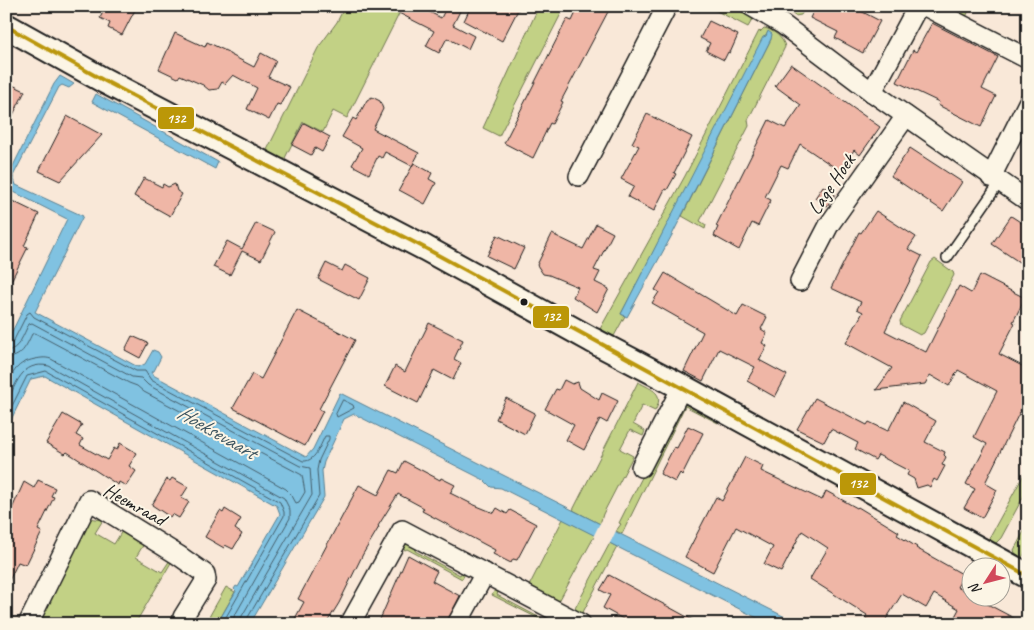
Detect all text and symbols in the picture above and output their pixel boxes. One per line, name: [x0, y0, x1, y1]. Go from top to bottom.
line badge: 132: [157, 106, 195, 130]
text: 132: [167, 110, 187, 127]
street label: Lage Hoek: [802, 148, 862, 219]
unlabelled marker: [519, 297, 529, 307]
line badge: 132: [532, 305, 570, 329]
text: 132: [542, 308, 562, 325]
water label: Hoeksevaart: [173, 399, 265, 467]
line badge: 132: [839, 472, 877, 496]
text: 132: [849, 475, 869, 492]
street label: Heemraad: [99, 477, 173, 533]
north arrow: [962, 558, 1012, 608]
text: N: [965, 579, 985, 598]

